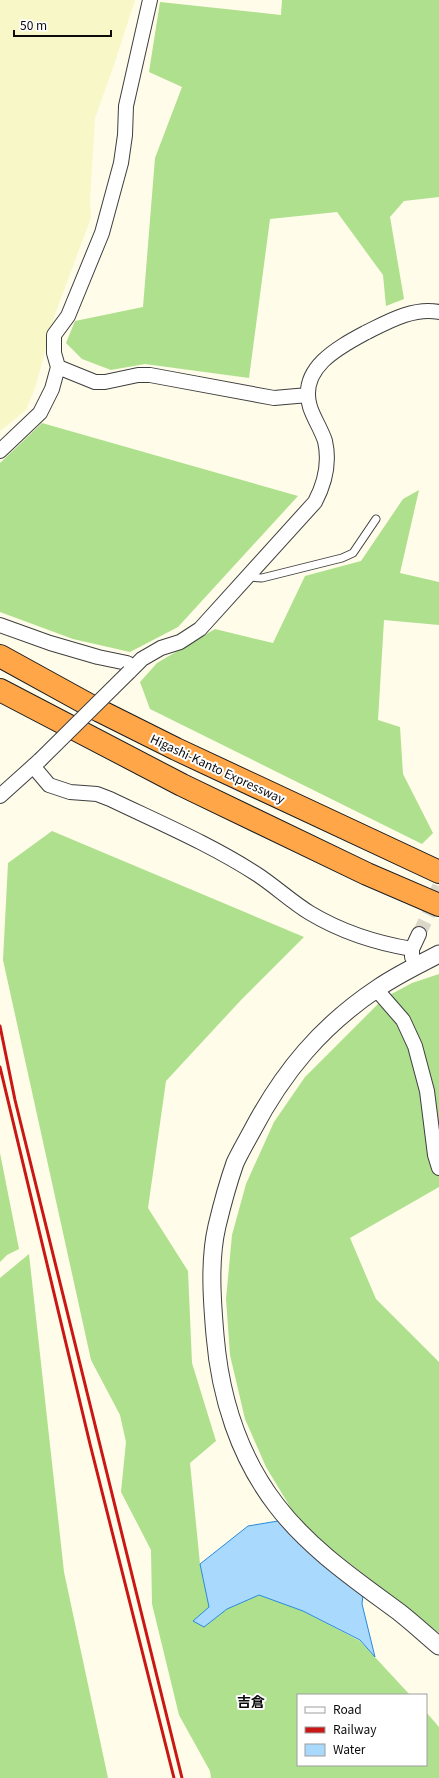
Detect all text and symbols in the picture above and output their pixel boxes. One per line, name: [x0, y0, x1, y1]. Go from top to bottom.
scale bar: [14, 12, 111, 38]
text: 50 m: [20, 16, 47, 33]
street label: Higashi-Kanto Expressway: [148, 729, 289, 807]
district label: 吉倉: [237, 1691, 265, 1711]
legend: [297, 1694, 427, 1766]
text: Road: [333, 1700, 362, 1717]
text: Railway: [333, 1720, 377, 1737]
text: Water: [333, 1740, 366, 1757]

